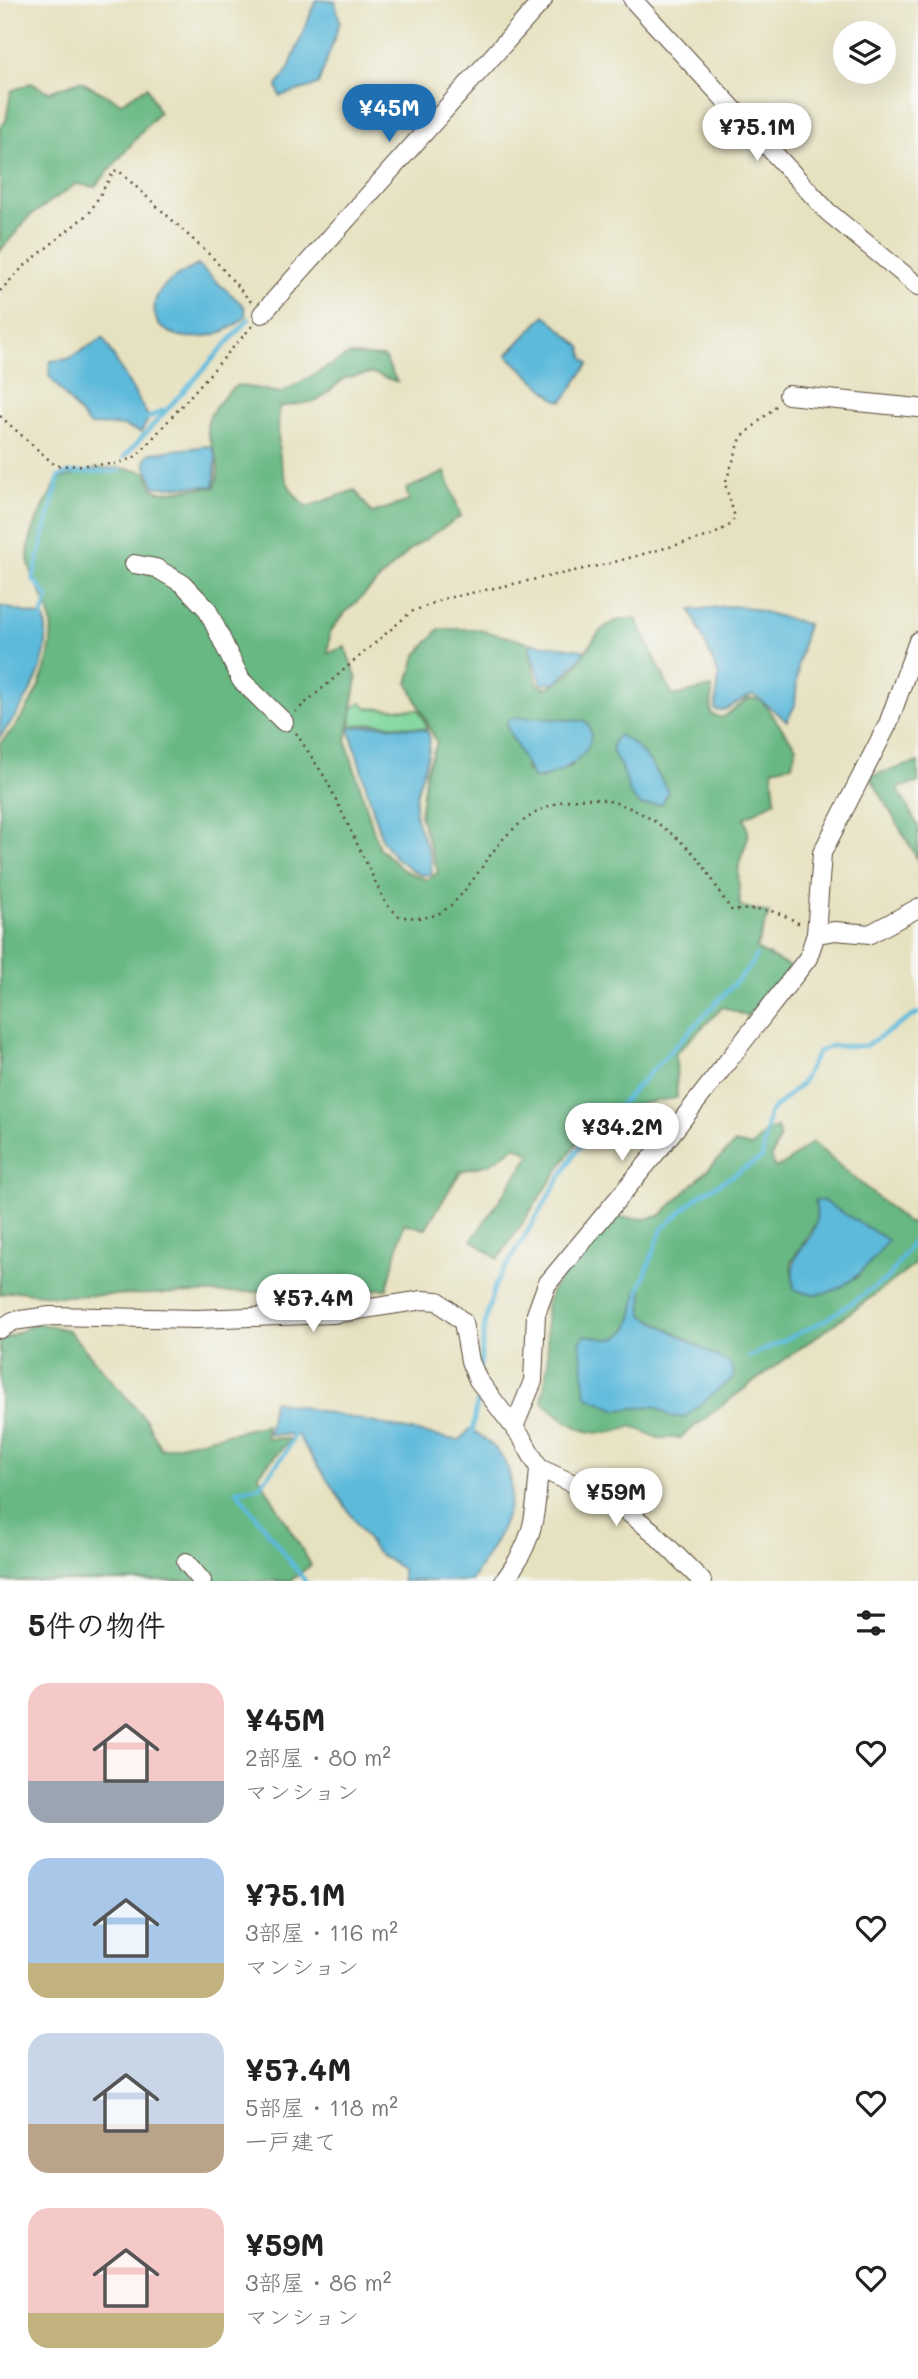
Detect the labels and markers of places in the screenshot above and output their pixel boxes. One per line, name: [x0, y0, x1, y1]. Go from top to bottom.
pin: ¥45M: [348, 85, 430, 144]
pin: ¥75.1M: [700, 104, 814, 163]
pin: ¥34.2M: [565, 1104, 679, 1163]
pin: ¥57.4M: [256, 1274, 370, 1334]
pin: ¥59M: [575, 1468, 657, 1528]

